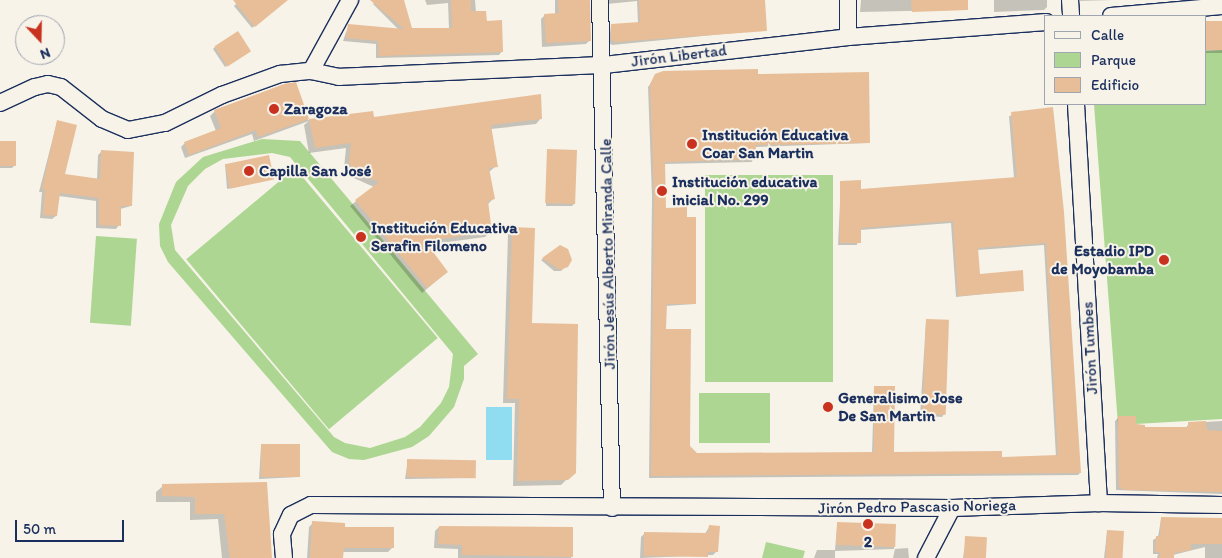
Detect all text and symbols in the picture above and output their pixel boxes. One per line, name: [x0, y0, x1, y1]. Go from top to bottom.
north arrow: [15, 15, 65, 65]
legend: [1044, 15, 1207, 105]
text: Calle: [1091, 26, 1124, 44]
street label: Jirón Libertad: [630, 41, 728, 71]
text: N: [38, 44, 53, 63]
text: Parque: [1091, 51, 1136, 69]
text: Edificio: [1091, 76, 1139, 94]
place label: Zaragoza: [284, 99, 348, 119]
marker: Zaragoza: [268, 103, 280, 115]
place label: Institución Educativa Coar San Martin: [702, 125, 849, 163]
street label: Jirón Jesús Alberto Miranda Calle: [596, 138, 620, 370]
marker: Institución Educativa Coar San Martin: [686, 138, 698, 150]
place label: Capilla San José: [259, 161, 372, 181]
marker: Capilla San José: [243, 165, 255, 177]
place label: Institución educativa inicial No. 299: [672, 172, 817, 210]
marker: Institución educativa inicial No. 299: [656, 185, 668, 197]
place label: Institución Educativa Serafin Filomeno: [371, 218, 518, 256]
marker: Institución Educativa Serafin Filomeno: [355, 231, 367, 243]
place label: Estadio IPD de Moyobamba: [1051, 241, 1154, 279]
marker: Estadio IPD de Moyobamba: [1158, 254, 1170, 266]
street label: Jirón Tumbes: [1078, 302, 1102, 394]
place label: Generalisimo Jose De San Martin: [838, 388, 963, 426]
marker: Generalisimo Jose De San Martin: [822, 401, 834, 413]
street label: Jirón Pedro Pascasio Noriega: [818, 496, 1016, 518]
scale bar: [18, 510, 126, 542]
marker: 2: [862, 518, 874, 530]
text: 50 m: [23, 520, 56, 538]
place label: 2: [864, 532, 872, 552]

